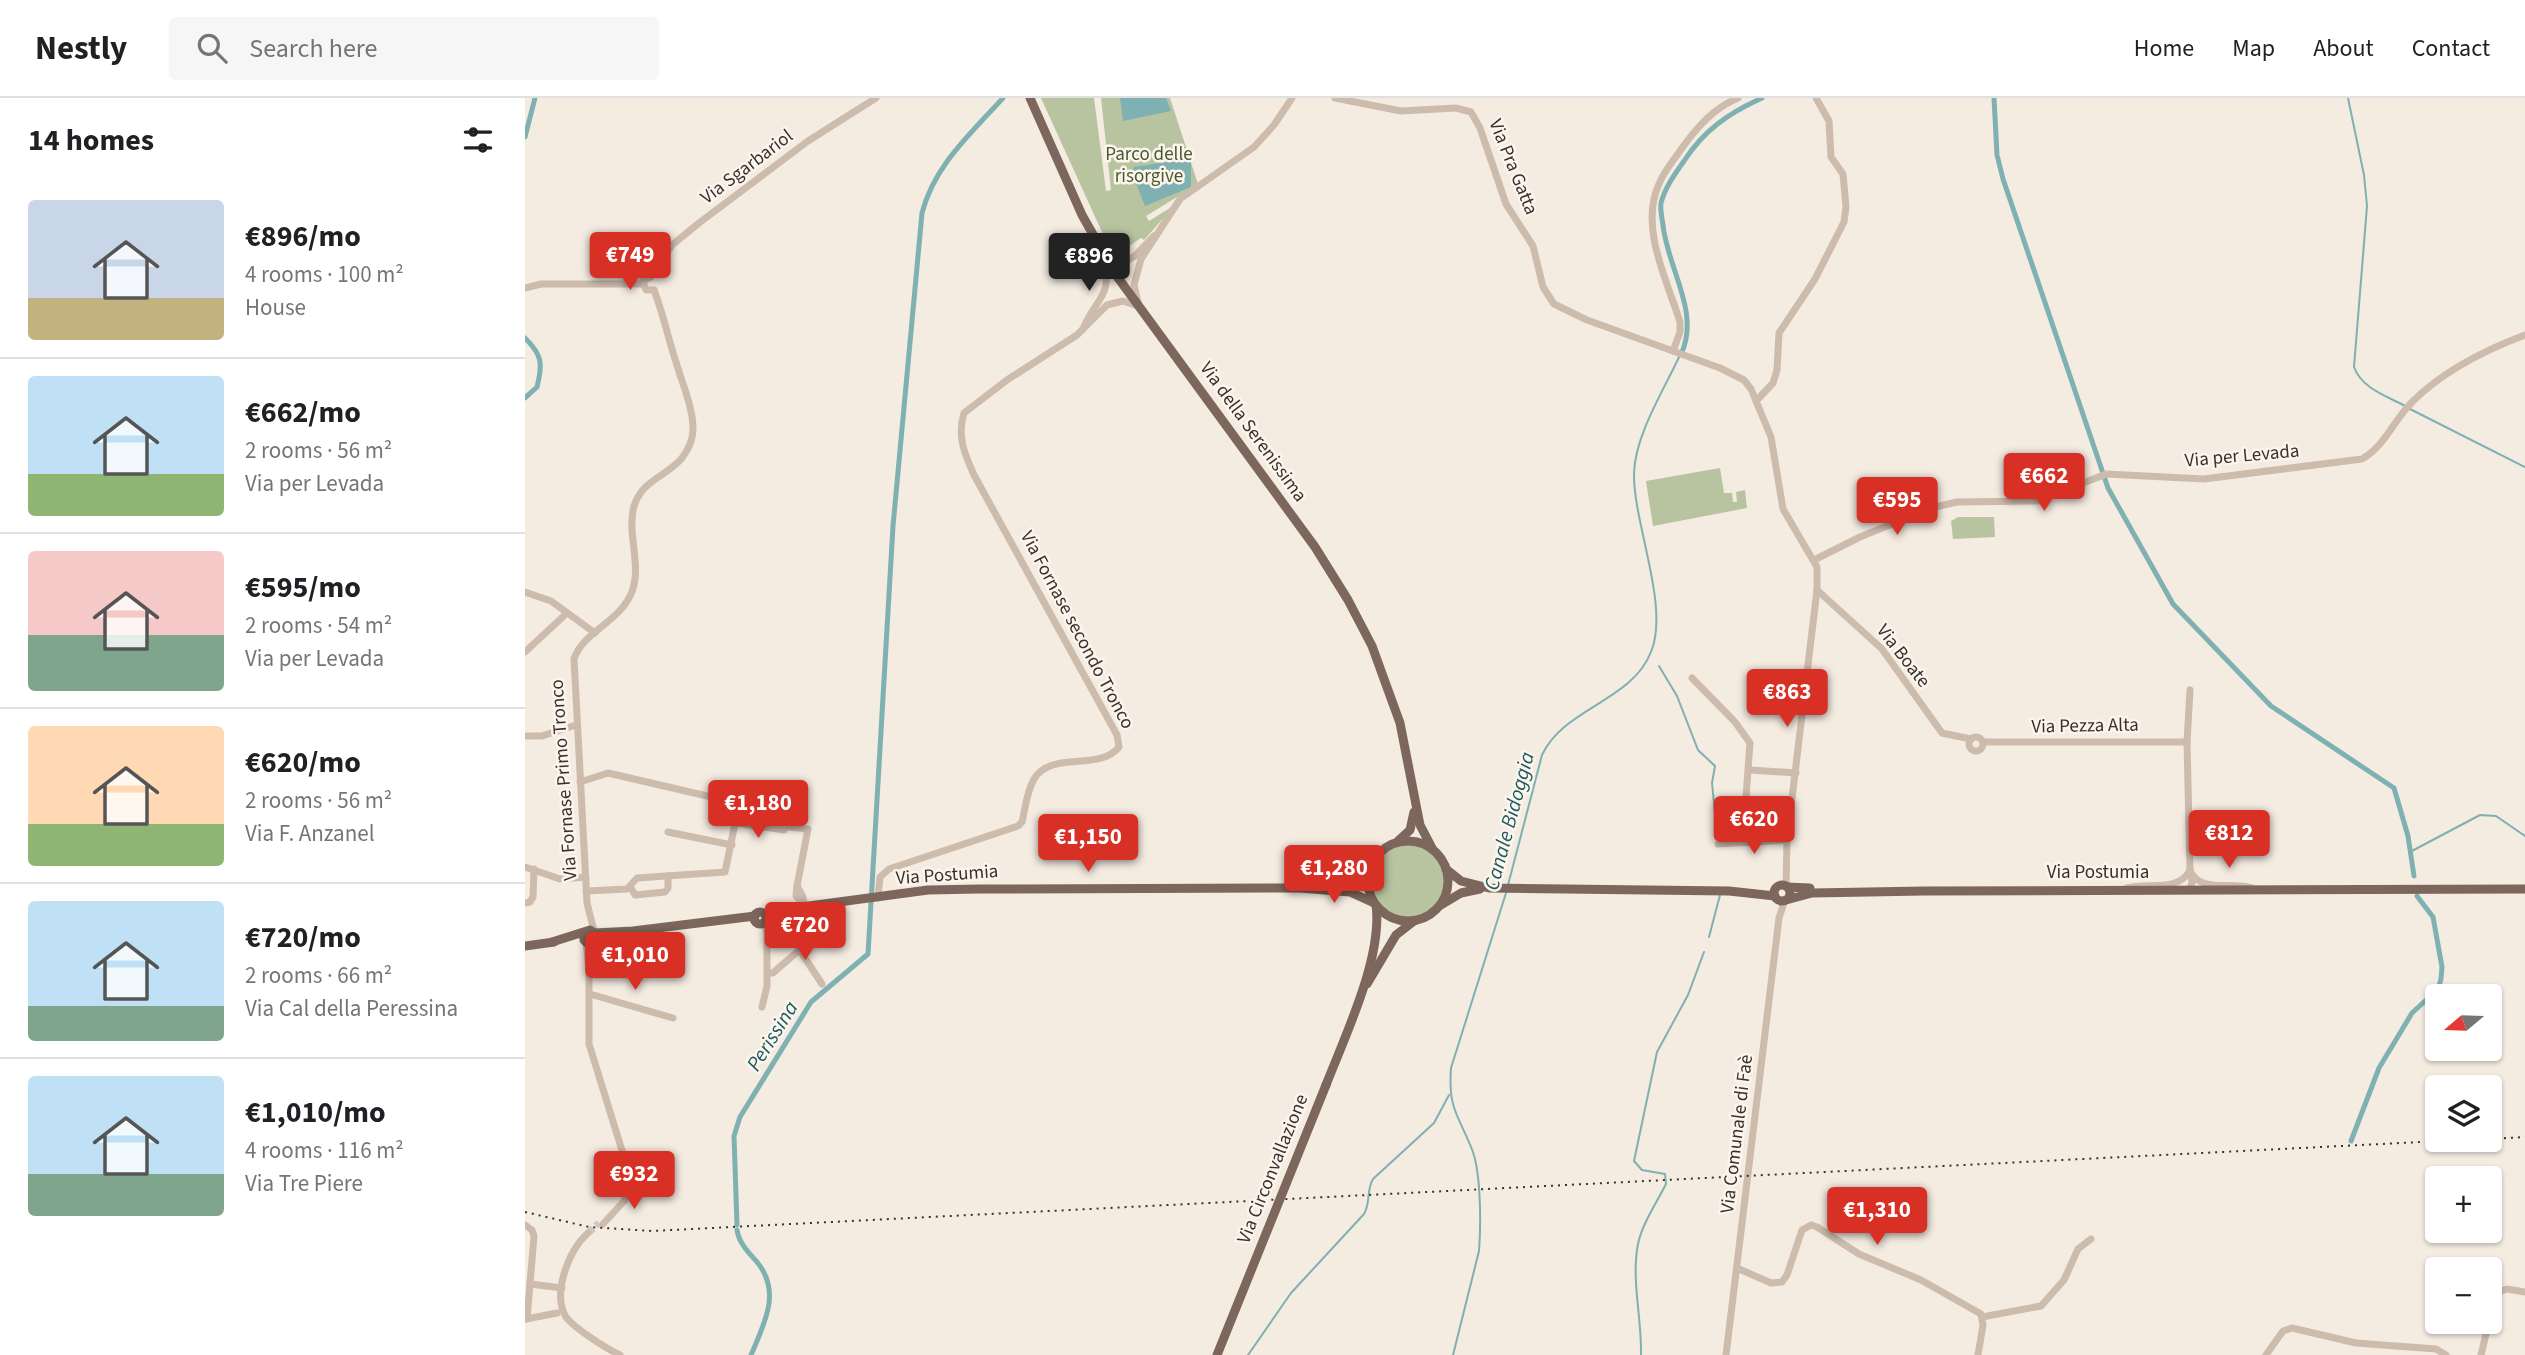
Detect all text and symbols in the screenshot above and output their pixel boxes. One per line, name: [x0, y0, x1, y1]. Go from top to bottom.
search box: [169, 17, 659, 80]
text: Nestly: [35, 25, 127, 72]
icon: search: [193, 29, 231, 67]
text: Search here: [249, 30, 377, 67]
text: Home: [2134, 31, 2194, 66]
text: Map: [2232, 31, 2275, 66]
text: About: [2313, 31, 2374, 66]
text: Contact: [2412, 31, 2490, 66]
street label: Via Pra Gatta: [1482, 115, 1544, 219]
text: 14 homes: [28, 119, 154, 162]
icon: filters: [459, 121, 497, 159]
street label: Via Sgarbariol: [695, 123, 799, 211]
park label: Parco delle risorgive: [1105, 141, 1193, 190]
text: €896/mo: [245, 215, 361, 258]
icon: home: [84, 228, 168, 312]
pin: €749: [589, 232, 671, 292]
pin: €896: [1048, 234, 1130, 293]
text: €749: [606, 238, 654, 271]
text: €896: [1065, 239, 1113, 272]
text: 4 rooms · 100 m²: [245, 258, 404, 291]
text: House: [245, 291, 306, 324]
street label: Via della Serenissima: [1193, 356, 1313, 508]
text: €662/mo: [245, 391, 361, 434]
icon: home: [84, 404, 168, 488]
text: 2 rooms · 56 m²: [245, 434, 392, 467]
street label: Via per Levada: [2184, 438, 2300, 474]
pin: €662: [2003, 454, 2085, 513]
text: €662: [2020, 459, 2068, 492]
text: Via per Levada: [245, 467, 384, 500]
pin: €595: [1856, 478, 1938, 537]
text: €595: [1873, 483, 1921, 516]
street label: Via Fornase secondo Tronco: [1013, 526, 1141, 734]
text: €595/mo: [245, 566, 361, 609]
icon: home: [84, 579, 168, 663]
text: 2 rooms · 54 m²: [245, 609, 392, 642]
street label: Via Boate: [1870, 619, 1936, 693]
text: Via per Levada: [245, 642, 384, 675]
pin: €863: [1746, 670, 1828, 729]
text: €863: [1763, 675, 1811, 708]
street label: Via Fornase Primo Tronco: [543, 678, 585, 882]
street label: Via Pezza Alta: [2031, 712, 2139, 740]
text: €620/mo: [245, 741, 361, 784]
water label: Canale Bidoggia: [1476, 749, 1542, 893]
icon: home: [84, 754, 168, 838]
pin: €1,180: [701, 780, 815, 840]
text: 2 rooms · 56 m²: [245, 784, 392, 817]
text: €1,180: [724, 786, 792, 819]
pin: €620: [1713, 796, 1795, 856]
text: €620: [1730, 802, 1778, 835]
pin: €812: [2188, 810, 2270, 870]
pin: €1,150: [1031, 814, 1145, 874]
text: €812: [2205, 816, 2253, 849]
text: Via F. Anzanel: [245, 817, 375, 850]
text: €1,150: [1054, 820, 1122, 853]
pin: €1,280: [1277, 846, 1391, 905]
text: €1,280: [1300, 851, 1368, 884]
street label: Via Postumia: [895, 858, 999, 892]
street label: Via Postumia: [2047, 859, 2149, 886]
pin: €720: [764, 902, 846, 962]
text: €720: [781, 908, 829, 941]
text: €720/mo: [245, 916, 361, 959]
icon: home: [84, 929, 168, 1013]
pin: €1,010: [578, 932, 692, 992]
text: €1,010: [601, 938, 669, 971]
text: 2 rooms · 66 m²: [245, 959, 392, 992]
north arrow: [2425, 984, 2503, 1060]
map controls: [2425, 984, 2502, 1334]
text: Via Cal della Peressina: [245, 992, 458, 1025]
water label: Perissina: [739, 995, 805, 1077]
street label: Via Comunale di Faè: [1714, 1053, 1760, 1215]
button: layers: [2425, 1075, 2502, 1152]
street label: Via Circonvallazione: [1231, 1090, 1315, 1248]
text: €1,010/mo: [245, 1091, 386, 1134]
icon: home: [84, 1104, 168, 1188]
text: 4 rooms · 116 m²: [245, 1134, 404, 1167]
pin: €932: [593, 1152, 675, 1211]
text: €932: [610, 1157, 658, 1190]
button: +: [2425, 1166, 2502, 1243]
text: Via Tre Piere: [245, 1167, 363, 1200]
pin: €1,310: [1820, 1188, 1934, 1247]
text: €1,310: [1843, 1193, 1911, 1226]
button: −: [2425, 1257, 2502, 1334]

